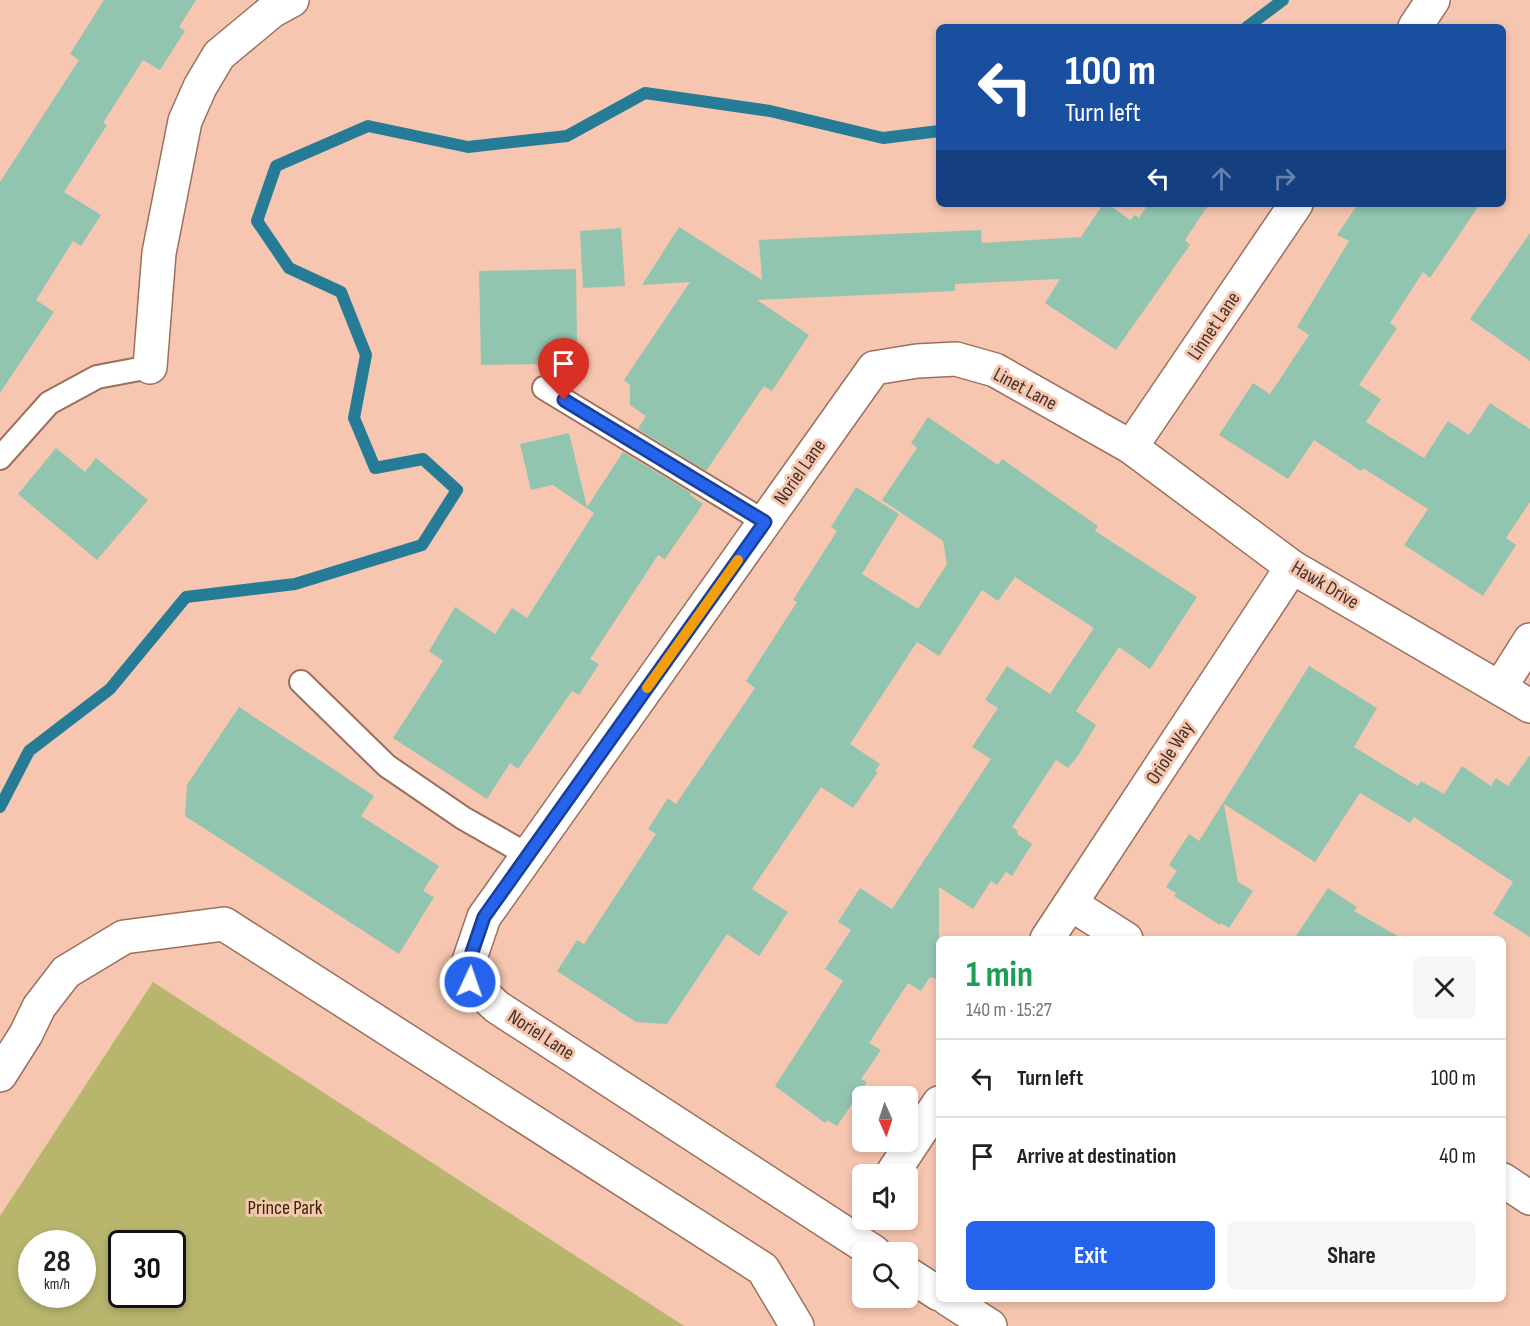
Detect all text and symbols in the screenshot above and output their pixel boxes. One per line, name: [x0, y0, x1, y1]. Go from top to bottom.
text: 100 m: [1065, 46, 1156, 97]
icon: left: [966, 48, 1044, 126]
text: Turn left: [1065, 97, 1141, 129]
icon: left: [1142, 162, 1175, 195]
icon: ahead: [1205, 162, 1238, 195]
icon: right: [1268, 162, 1301, 195]
street label: Linnet Lane: [1182, 287, 1246, 365]
pin: [538, 338, 589, 400]
icon: arrive: [547, 347, 580, 380]
street label: Linet Lane: [989, 362, 1061, 416]
street label: Noriel Lane: [769, 435, 831, 509]
street label: Hawk Drive: [1287, 555, 1363, 615]
street label: Oriole Way: [1141, 717, 1199, 789]
position arrow: [438, 950, 502, 1014]
text: 1 min: [966, 954, 1033, 997]
button: close: [1413, 956, 1476, 1019]
text: 140 m · 15:27: [966, 998, 1052, 1022]
street label: Noriel Lane: [503, 1005, 579, 1065]
icon: left: [966, 1062, 999, 1095]
text: Turn left: [1017, 1065, 1083, 1092]
text: 100 m: [1431, 1065, 1476, 1092]
north arrow: [852, 1086, 918, 1152]
map controls: [852, 1086, 918, 1308]
icon: arrive: [966, 1140, 999, 1173]
text: Arrive at destination: [1017, 1143, 1176, 1170]
text: 40 m: [1439, 1143, 1476, 1170]
button: sound: [852, 1164, 918, 1230]
park label: Prince Park: [248, 1196, 323, 1220]
button: Exit: [966, 1221, 1215, 1290]
button: Share: [1227, 1221, 1476, 1290]
speed limit sign: 30: [108, 1230, 186, 1308]
button: search: [852, 1242, 918, 1308]
text: 28: [43, 1244, 71, 1280]
text: km/h: [44, 1275, 70, 1294]

